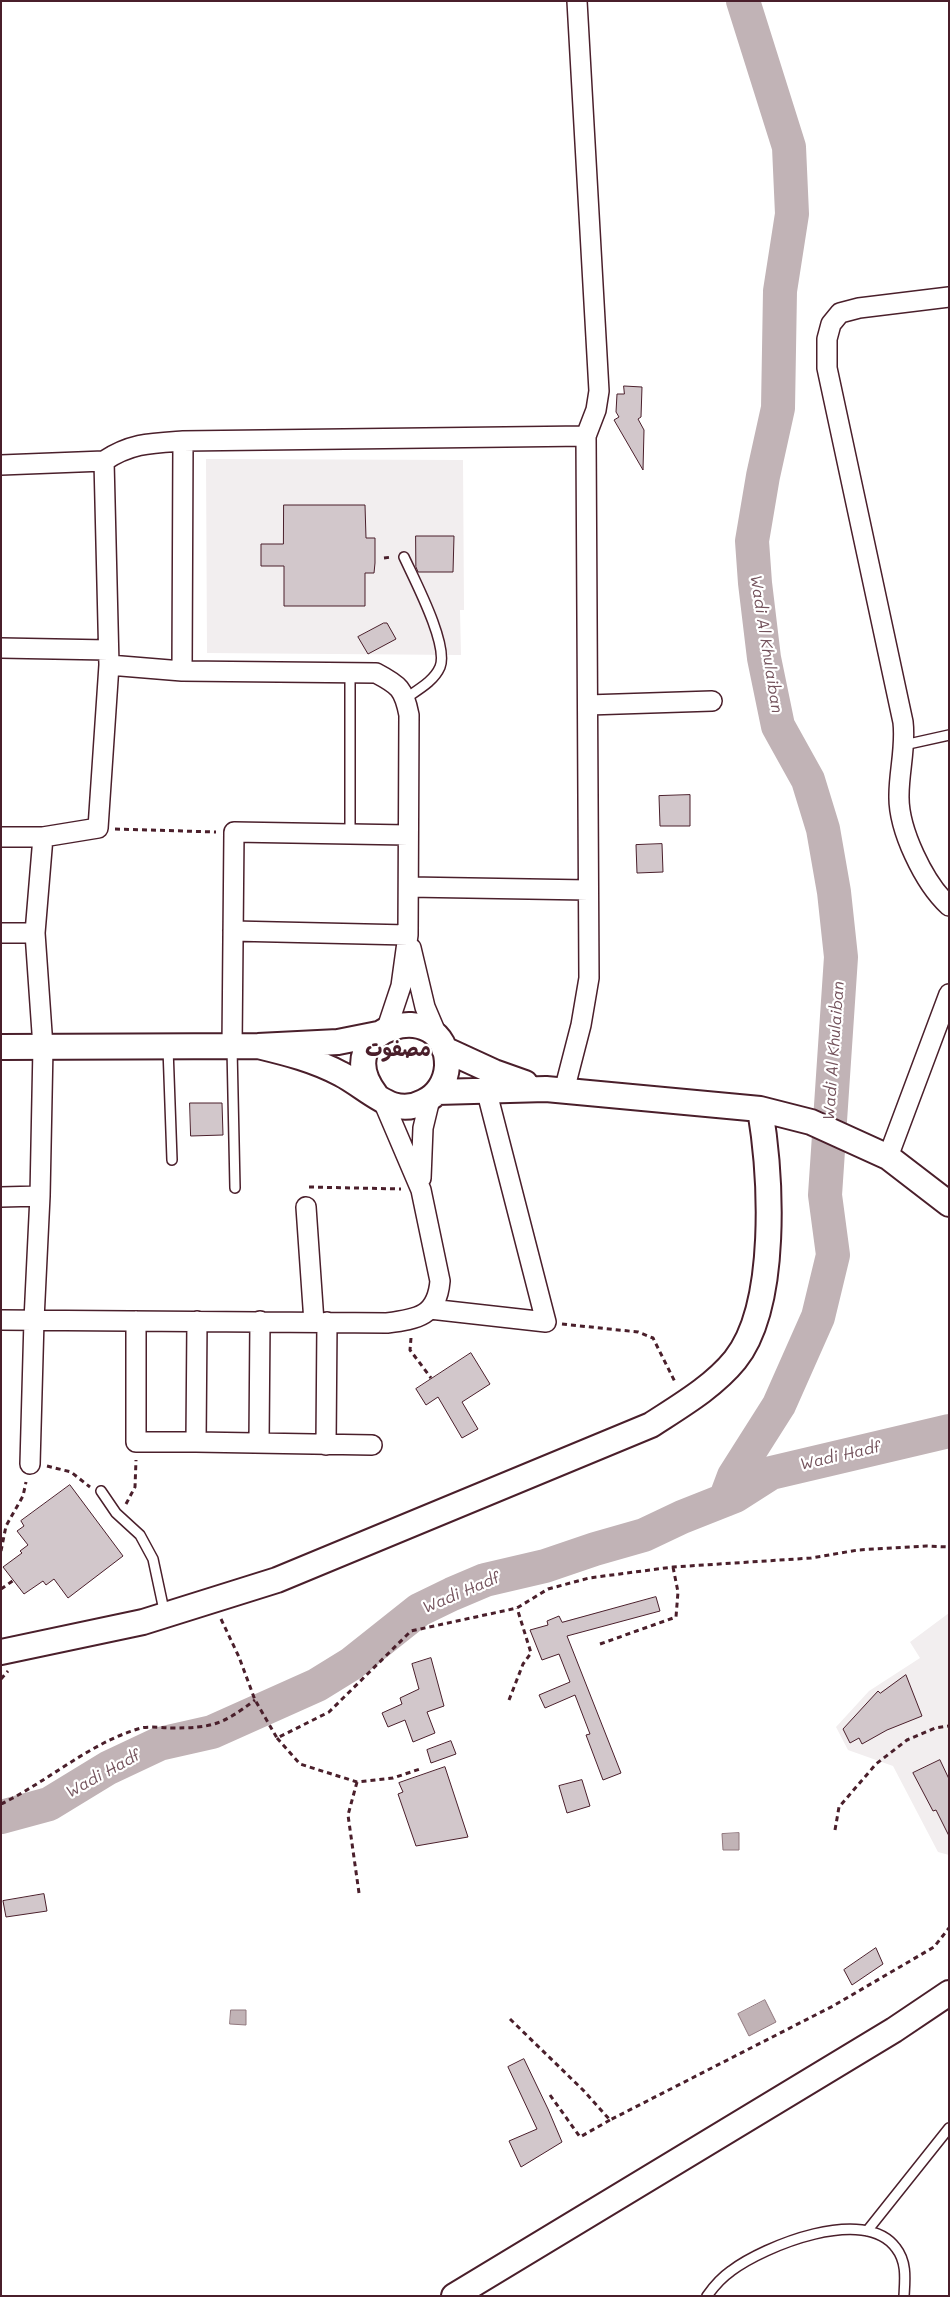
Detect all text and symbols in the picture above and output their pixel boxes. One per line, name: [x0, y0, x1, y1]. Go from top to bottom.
water label: Wadi Al Khulaiban: [746, 573, 786, 715]
water label: Wadi Al Khulaiban: [820, 981, 848, 1121]
district label: مصفوت: [365, 1038, 431, 1062]
water label: Wadi Hadf: [798, 1437, 882, 1475]
water label: Wadi Hadf: [420, 1568, 502, 1618]
water label: Wadi Hadf: [63, 1746, 143, 1802]

